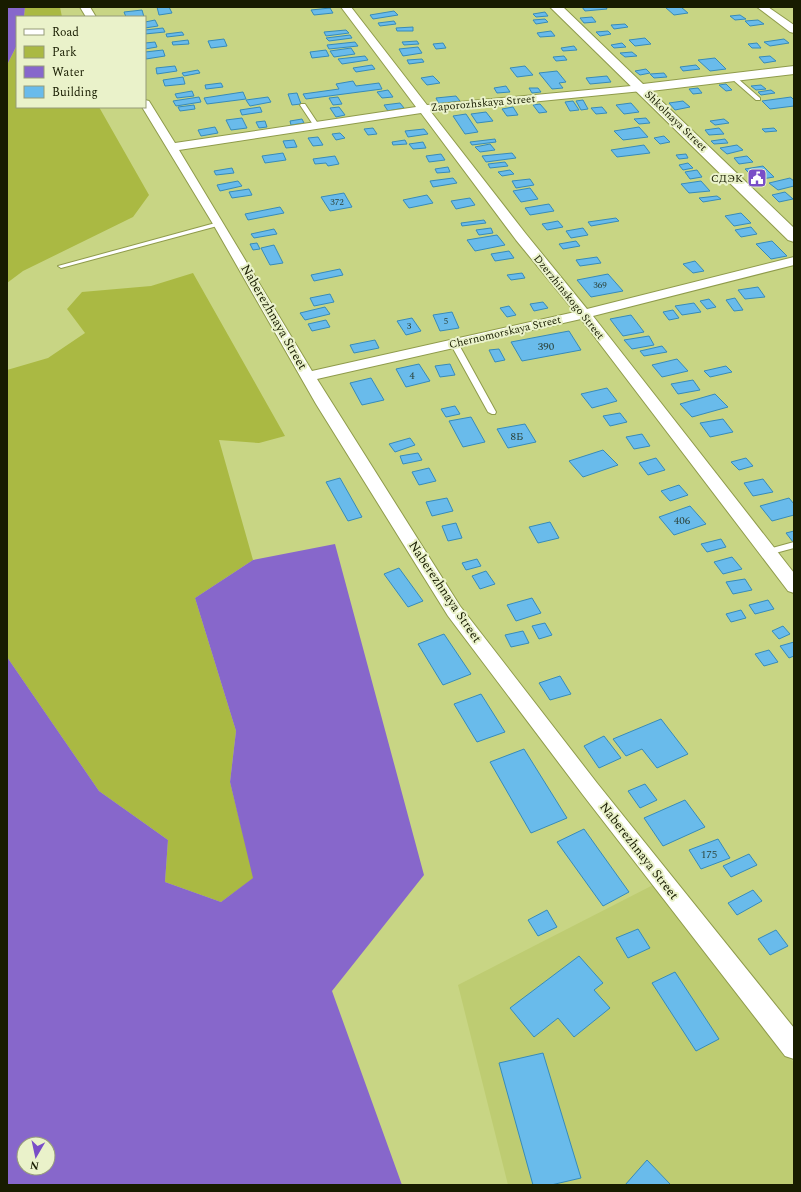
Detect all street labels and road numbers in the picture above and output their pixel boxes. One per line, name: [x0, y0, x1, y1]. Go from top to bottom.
street label: Shkolnaya Street: [641, 87, 711, 155]
street label: Zaporozhskaya Street: [430, 90, 536, 116]
street label: Dzerzhinskogo Street: [529, 251, 609, 343]
street label: Naberezhnaya Street: [236, 260, 313, 374]
street label: Chernomorskaya Street: [447, 311, 563, 353]
street label: Naberezhnaya Street: [403, 537, 487, 647]
street label: Naberezhnaya Street: [594, 798, 684, 904]

